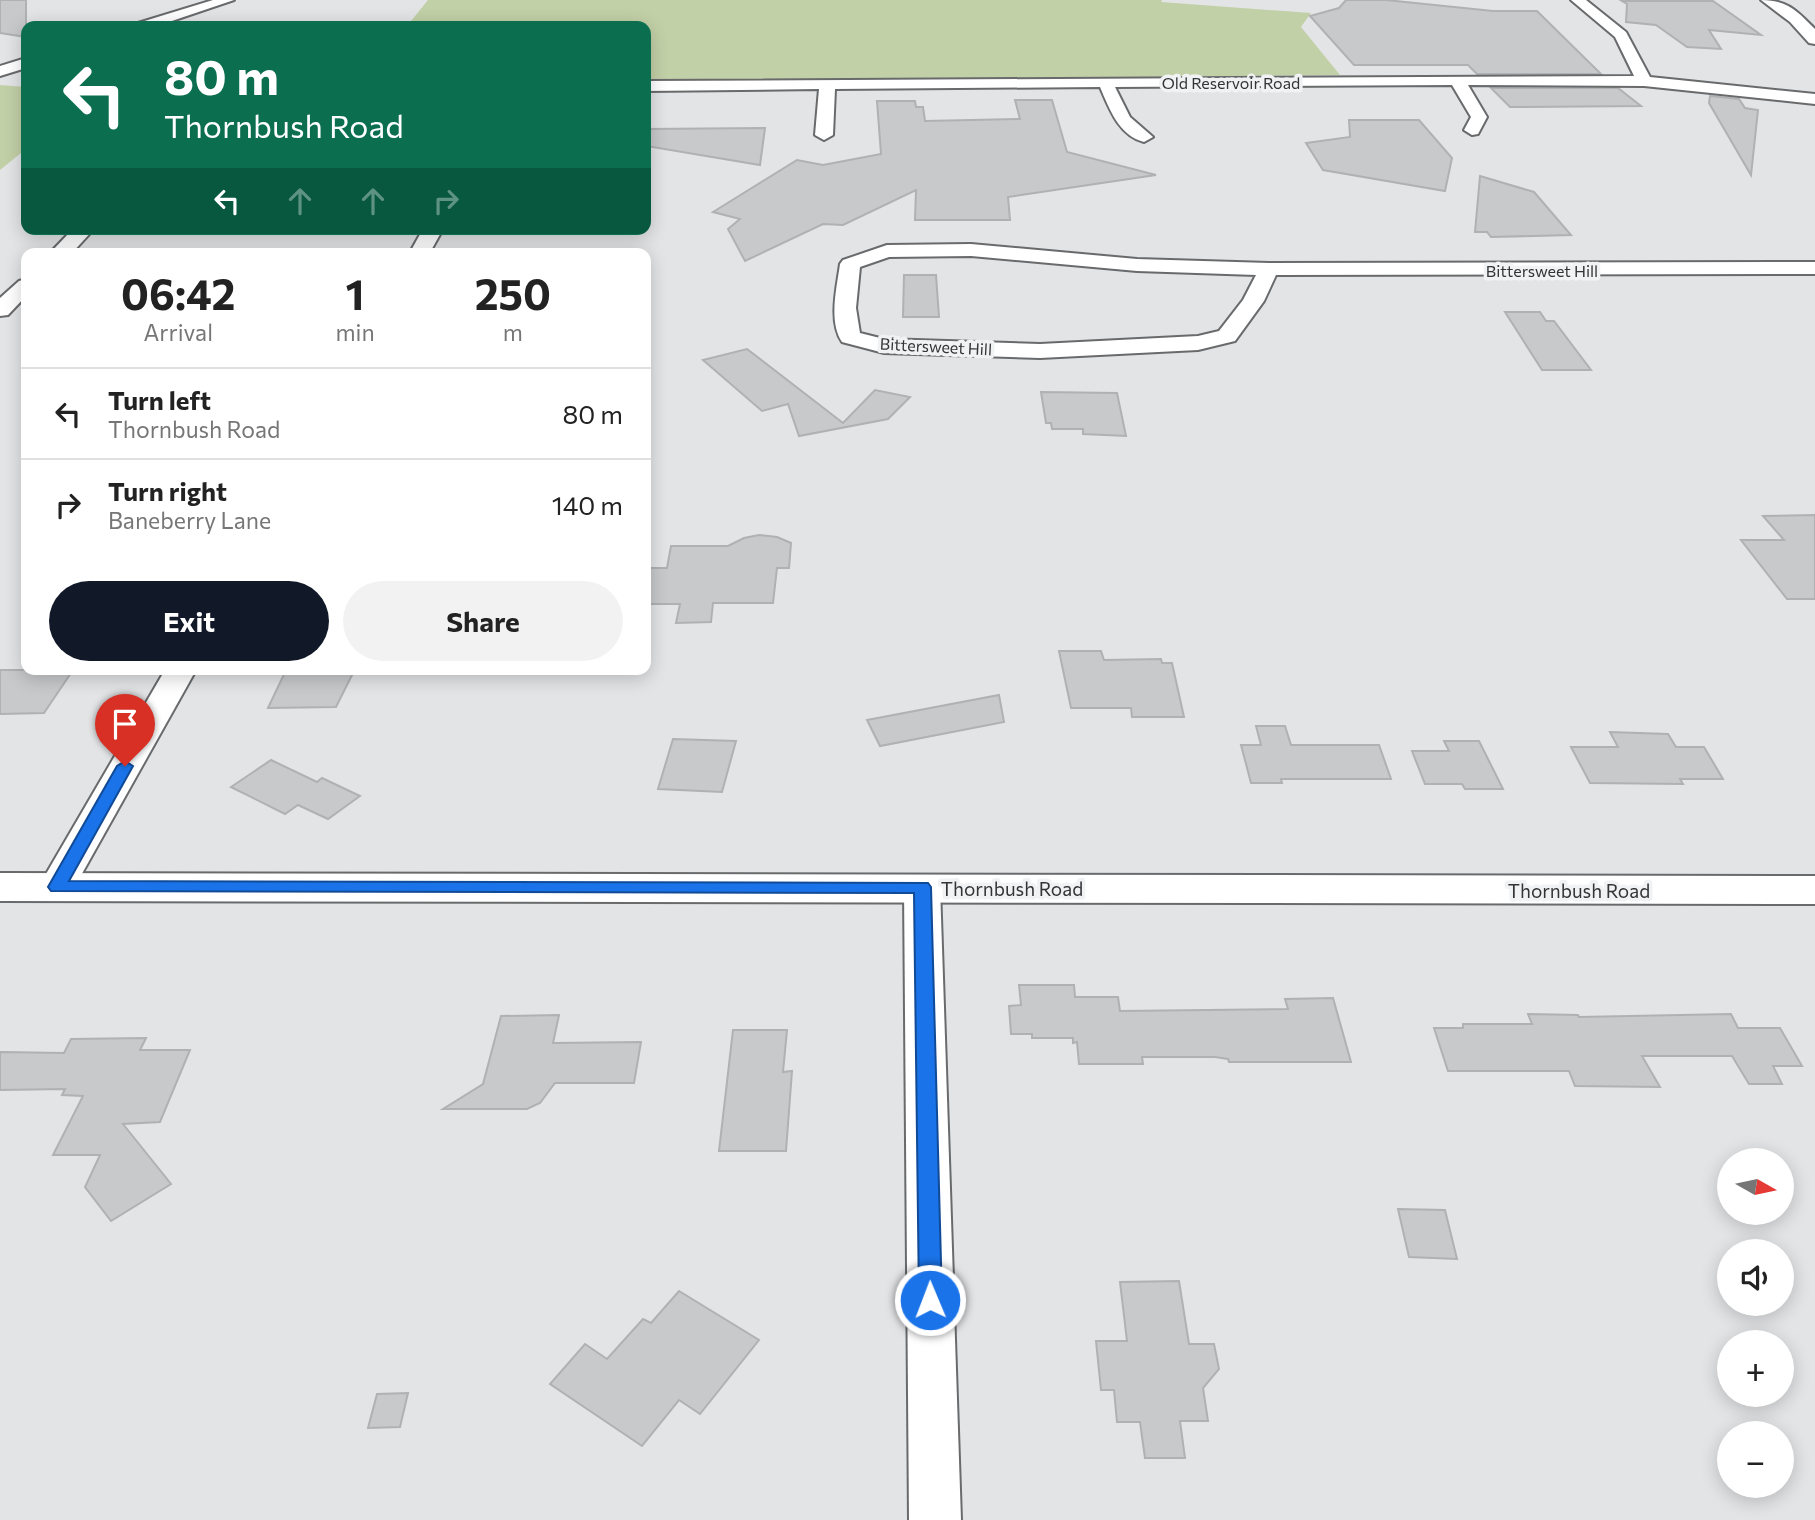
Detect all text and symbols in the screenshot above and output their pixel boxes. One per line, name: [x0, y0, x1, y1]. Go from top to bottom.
text: 80 m: [164, 45, 279, 105]
icon: left: [49, 49, 140, 140]
street label: Old Reservoir Road: [1162, 73, 1300, 92]
text: Thornbush Road: [164, 105, 404, 145]
icon: left: [208, 182, 246, 220]
icon: ahead: [281, 182, 319, 220]
icon: ahead: [354, 182, 392, 220]
icon: right: [427, 182, 465, 220]
street label: Bittersweet Hill: [1486, 261, 1598, 280]
text: 06:42: [121, 267, 235, 319]
text: 1: [345, 267, 365, 319]
text: 250: [475, 267, 551, 319]
text: Arrival: [143, 318, 213, 346]
text: min: [335, 318, 375, 346]
text: m: [503, 318, 523, 346]
street label: Bittersweet Hill: [879, 334, 993, 358]
text: Turn left: [108, 384, 211, 415]
icon: left: [49, 395, 87, 433]
text: 80 m: [563, 398, 623, 429]
text: Thornbush Road: [108, 415, 280, 443]
text: Turn right: [108, 475, 227, 506]
icon: right: [49, 486, 87, 524]
text: 140 m: [552, 489, 623, 520]
text: Baneberry Lane: [108, 506, 271, 534]
button: Exit: [49, 581, 329, 661]
button: Share: [343, 581, 623, 661]
pin: [95, 694, 155, 766]
icon: arrive: [106, 705, 144, 743]
street label: Thornbush Road: [941, 877, 1083, 900]
street label: Thornbush Road: [1508, 879, 1650, 902]
north arrow: [1717, 1148, 1794, 1225]
map controls: [1717, 1148, 1794, 1498]
button: sound: [1717, 1239, 1794, 1316]
position arrow: [893, 1263, 967, 1337]
button: +: [1717, 1330, 1794, 1407]
button: −: [1717, 1421, 1794, 1498]

